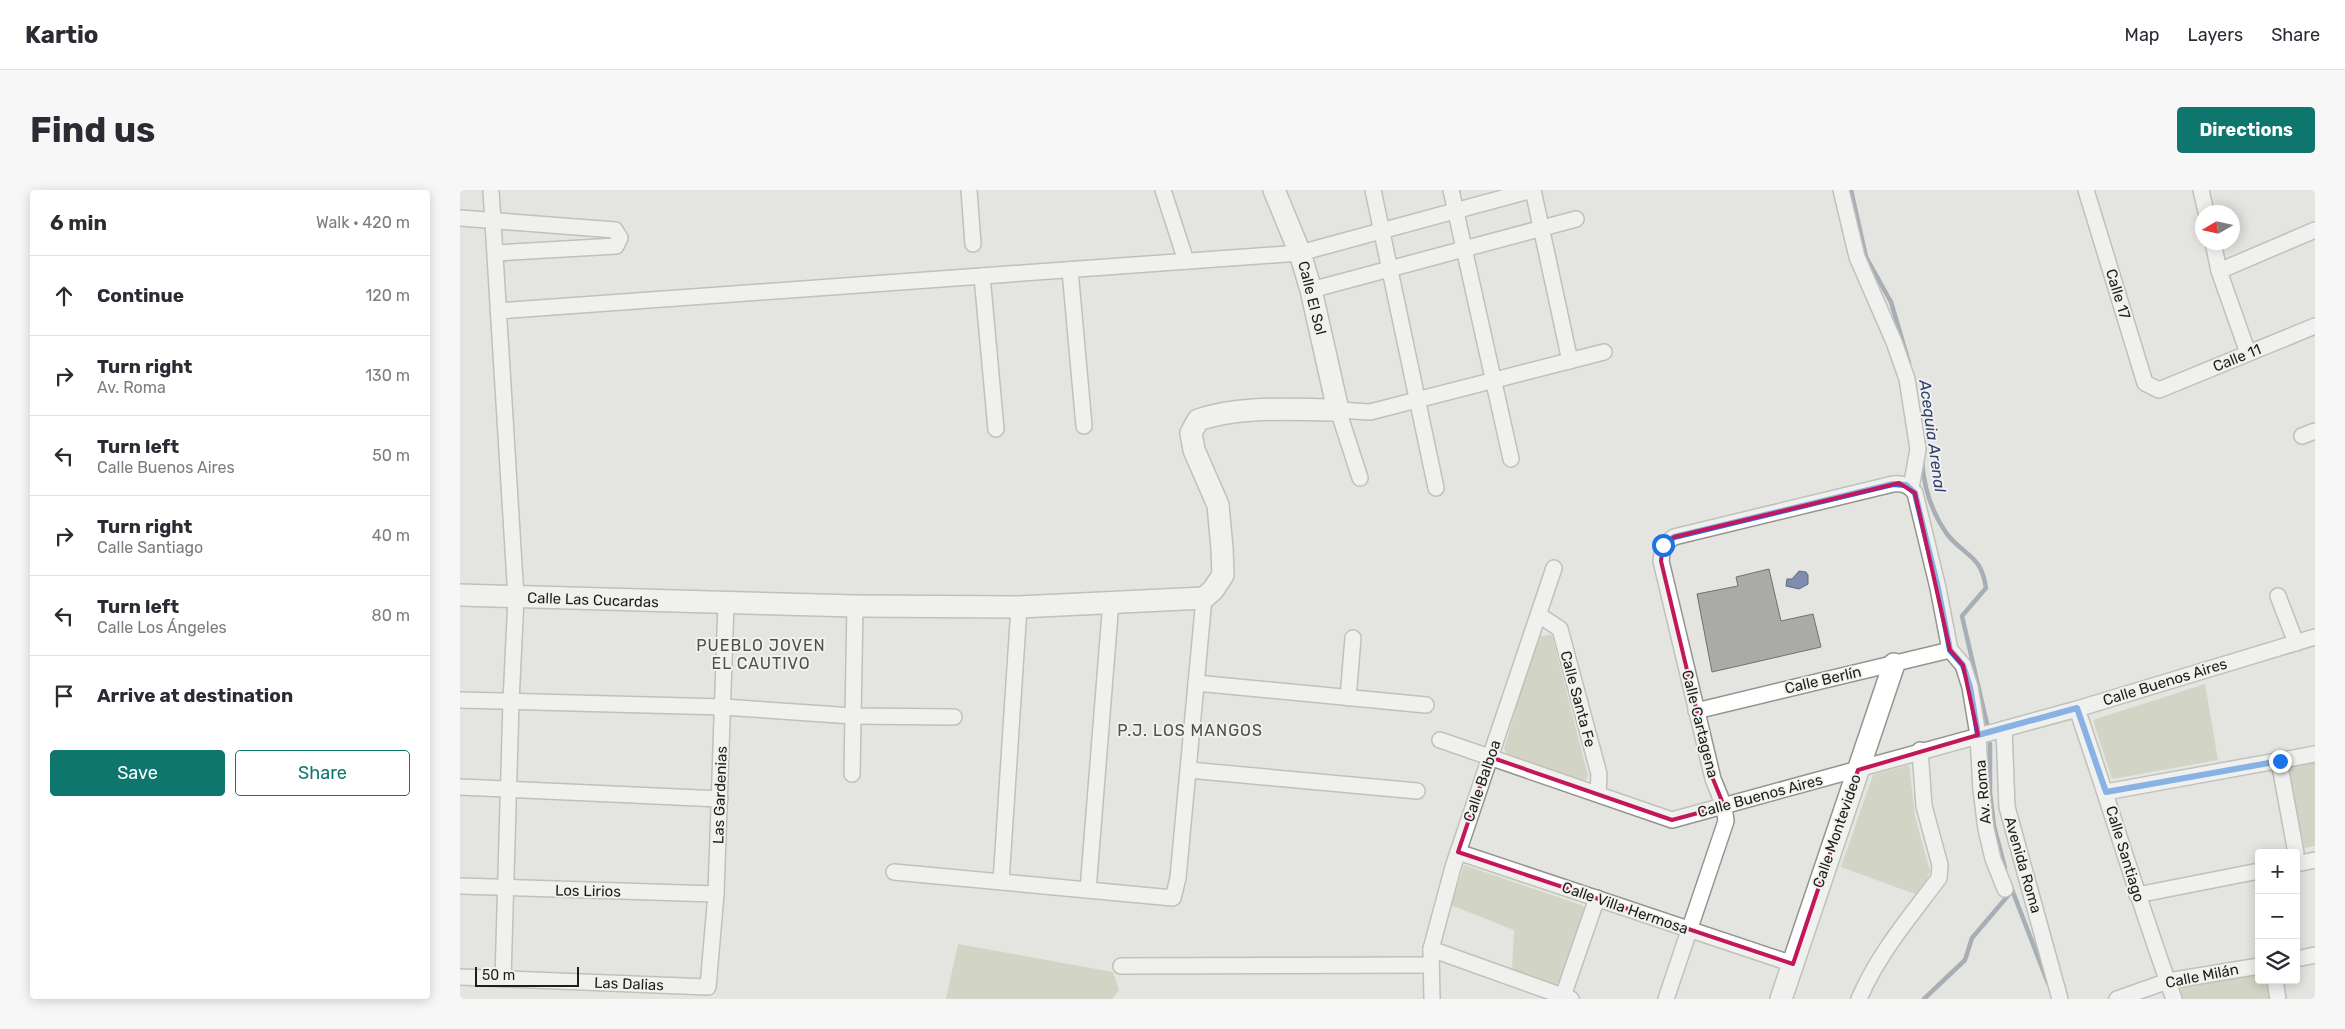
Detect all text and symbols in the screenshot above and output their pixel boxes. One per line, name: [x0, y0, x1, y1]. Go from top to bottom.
text: Kartio: [25, 21, 99, 49]
text: Map: [2125, 24, 2160, 46]
text: Layers: [2188, 24, 2243, 46]
text: Share: [2271, 24, 2320, 46]
button: Directions: [2177, 107, 2315, 153]
text: Find us: [30, 109, 155, 151]
north arrow: [2195, 205, 2240, 250]
text: 6 min: [50, 210, 107, 235]
text: Walk · 420 m: [316, 213, 410, 232]
street label: Calle El Sol: [1294, 259, 1330, 337]
street label: Calle 17: [2102, 267, 2134, 322]
icon: ahead: [50, 282, 78, 310]
text: Continue: [97, 284, 184, 307]
text: 120 m: [365, 286, 410, 305]
street label: Calle 11: [2210, 340, 2264, 376]
text: Turn right: [97, 355, 192, 378]
icon: right: [50, 362, 78, 390]
text: 130 m: [365, 366, 410, 385]
text: Av. Roma: [97, 378, 166, 397]
water label: Acequia Arenal: [1915, 378, 1950, 494]
text: Turn left: [97, 435, 179, 458]
icon: left: [50, 442, 78, 470]
text: 50 m: [372, 446, 410, 465]
text: Calle Buenos Aires: [97, 458, 235, 477]
text: Turn right: [97, 515, 192, 538]
icon: right: [50, 522, 78, 550]
text: 40 m: [372, 526, 410, 545]
route start: [1652, 534, 1675, 557]
text: Calle Santiago: [97, 538, 203, 557]
street label: Calle Las Cucardas: [527, 589, 659, 611]
text: Turn left: [97, 595, 179, 618]
icon: left: [50, 602, 78, 630]
text: 80 m: [372, 606, 410, 625]
text: Calle Los Ángeles: [97, 618, 227, 637]
district label: PUEBLO JOVEN EL CAUTIVO: [696, 636, 826, 673]
street label: Calle Santa Fe: [1556, 649, 1600, 749]
street label: Calle Buenos Aires: [2101, 654, 2230, 709]
street label: Calle Berlín: [1783, 662, 1863, 698]
street label: Calle Cartagena: [1678, 668, 1722, 780]
icon: arrive: [50, 682, 78, 710]
text: Arrive at destination: [97, 684, 293, 707]
district label: P.J. LOS MANGOS: [1117, 721, 1263, 740]
street label: Calle Balboa: [1460, 738, 1504, 824]
street label: Las Gardenias: [709, 745, 731, 844]
button: Save: [50, 750, 225, 796]
button: Share: [235, 750, 410, 796]
route end: [2269, 750, 2292, 773]
street label: Av. Roma: [1971, 759, 1995, 825]
street label: Calle Buenos Aires: [1695, 771, 1825, 821]
street label: Calle Montevideo: [1809, 772, 1865, 890]
street label: Calle Santiago: [2102, 804, 2148, 904]
street label: Avenida Roma: [2001, 815, 2045, 915]
map controls: [2255, 849, 2300, 984]
button: +: [2255, 849, 2300, 894]
street label: Calle Villa Hermosa: [1559, 878, 1691, 938]
street label: Los Lirios: [555, 881, 621, 901]
button: −: [2255, 894, 2300, 939]
button: layers: [2255, 939, 2300, 984]
street label: Calle Milán: [2164, 960, 2240, 992]
scale bar: [475, 964, 579, 987]
text: 50 m: [482, 967, 515, 984]
street label: Las Dalias: [594, 974, 665, 994]

